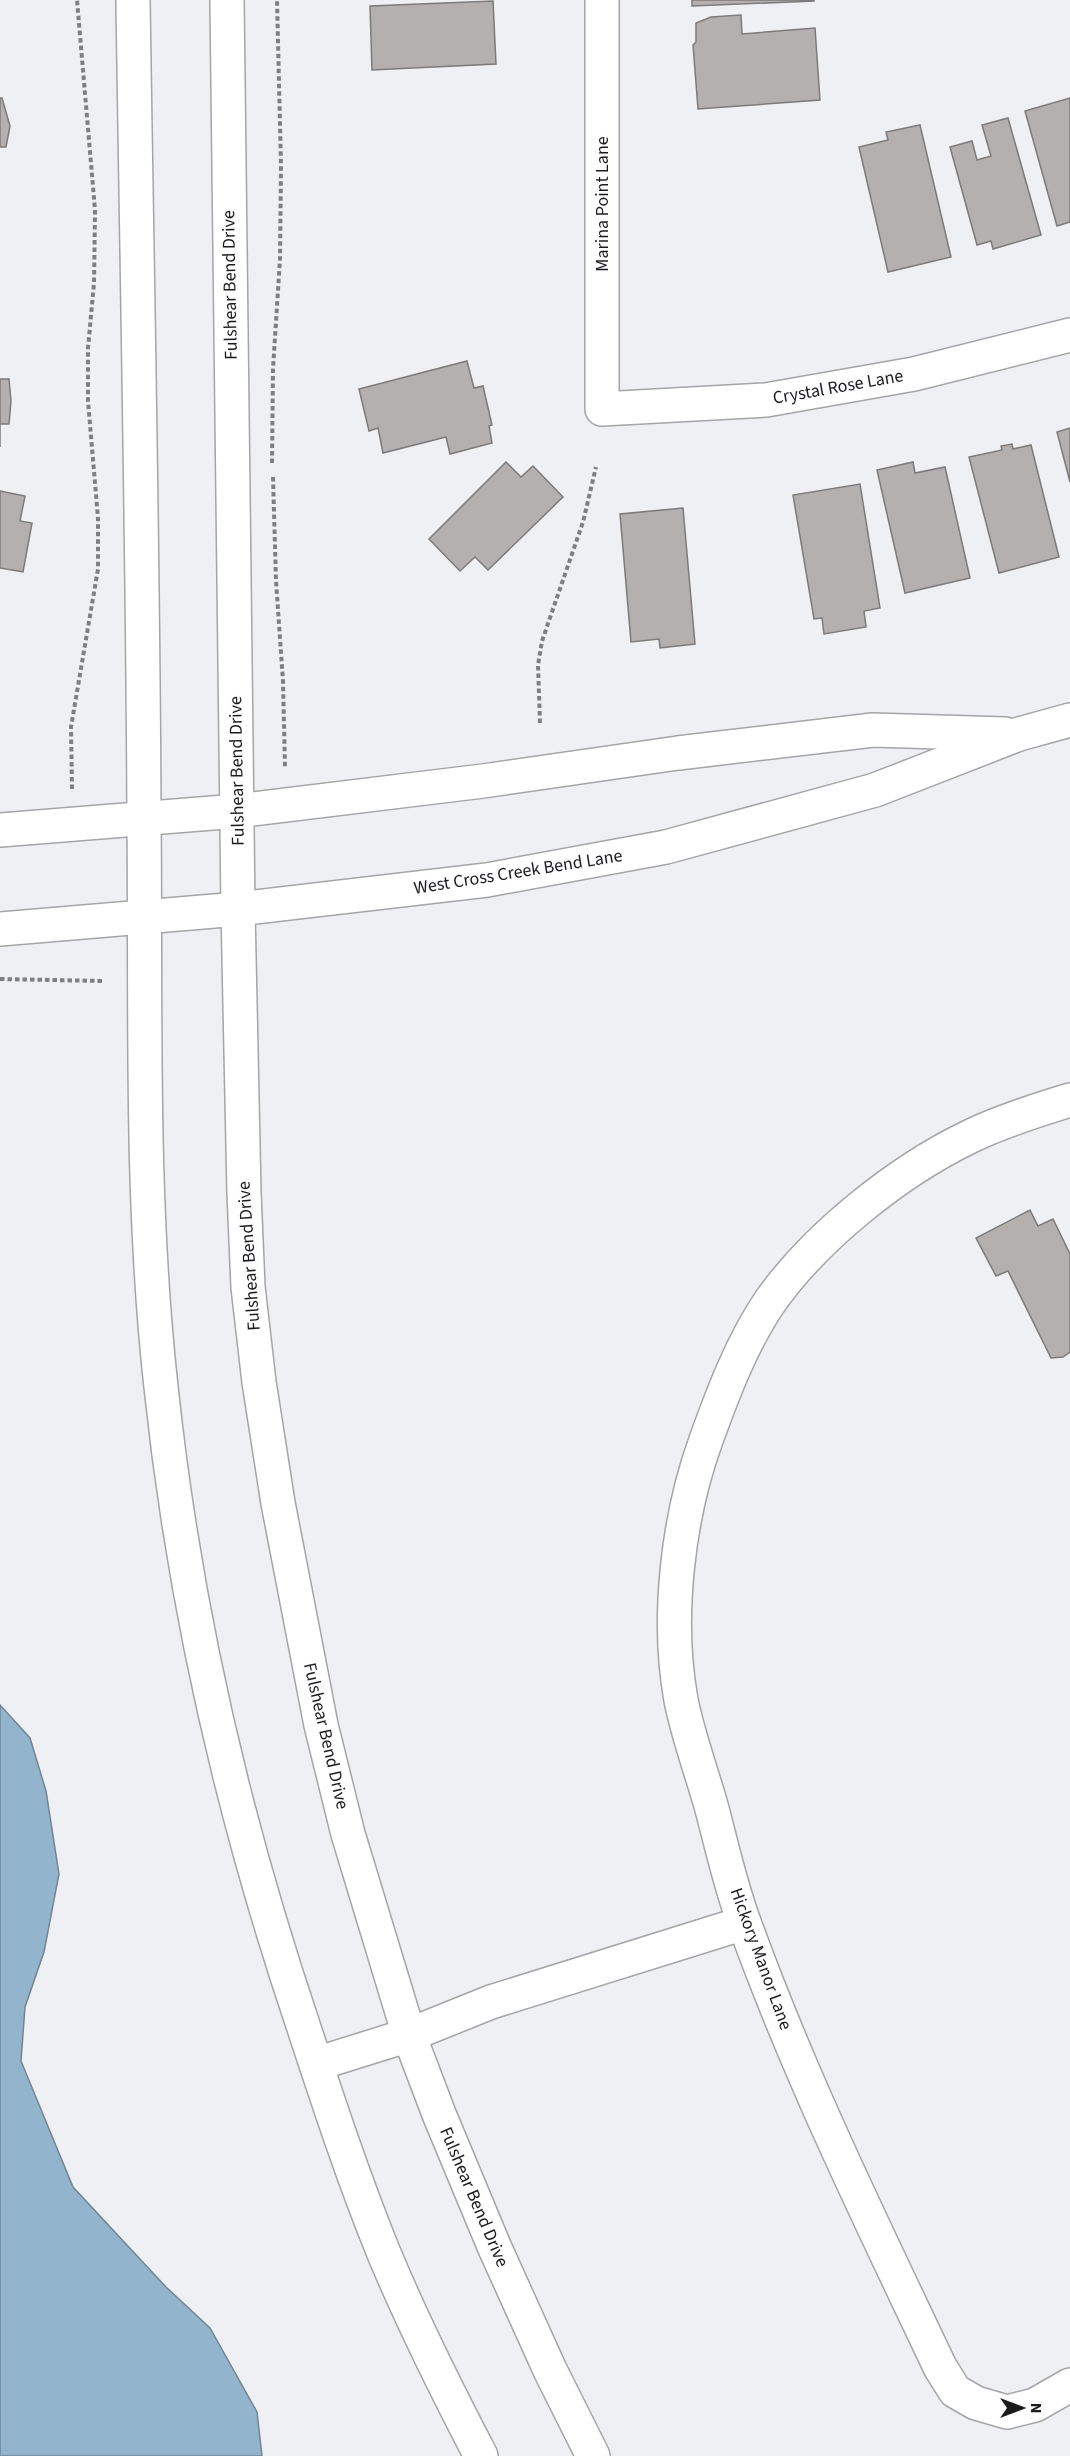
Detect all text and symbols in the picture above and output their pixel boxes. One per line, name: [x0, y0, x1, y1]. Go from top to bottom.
street label: Marina Point Lane: [590, 136, 615, 272]
street label: Fulshear Bend Drive: [216, 210, 244, 360]
street label: Crystal Rose Lane: [771, 363, 905, 411]
street label: Fulshear Bend Drive: [223, 696, 251, 846]
street label: West Cross Creek Bend Lane: [412, 843, 624, 901]
street label: Fulshear Bend Drive: [231, 1180, 267, 1332]
street label: Fulshear Bend Drive: [297, 1660, 355, 1812]
street label: Hickory Manor Lane: [724, 1884, 798, 2034]
street label: Fulshear Bend Drive: [433, 2123, 515, 2271]
north arrow: [992, 2378, 1052, 2438]
text: N: [1025, 2403, 1047, 2413]

